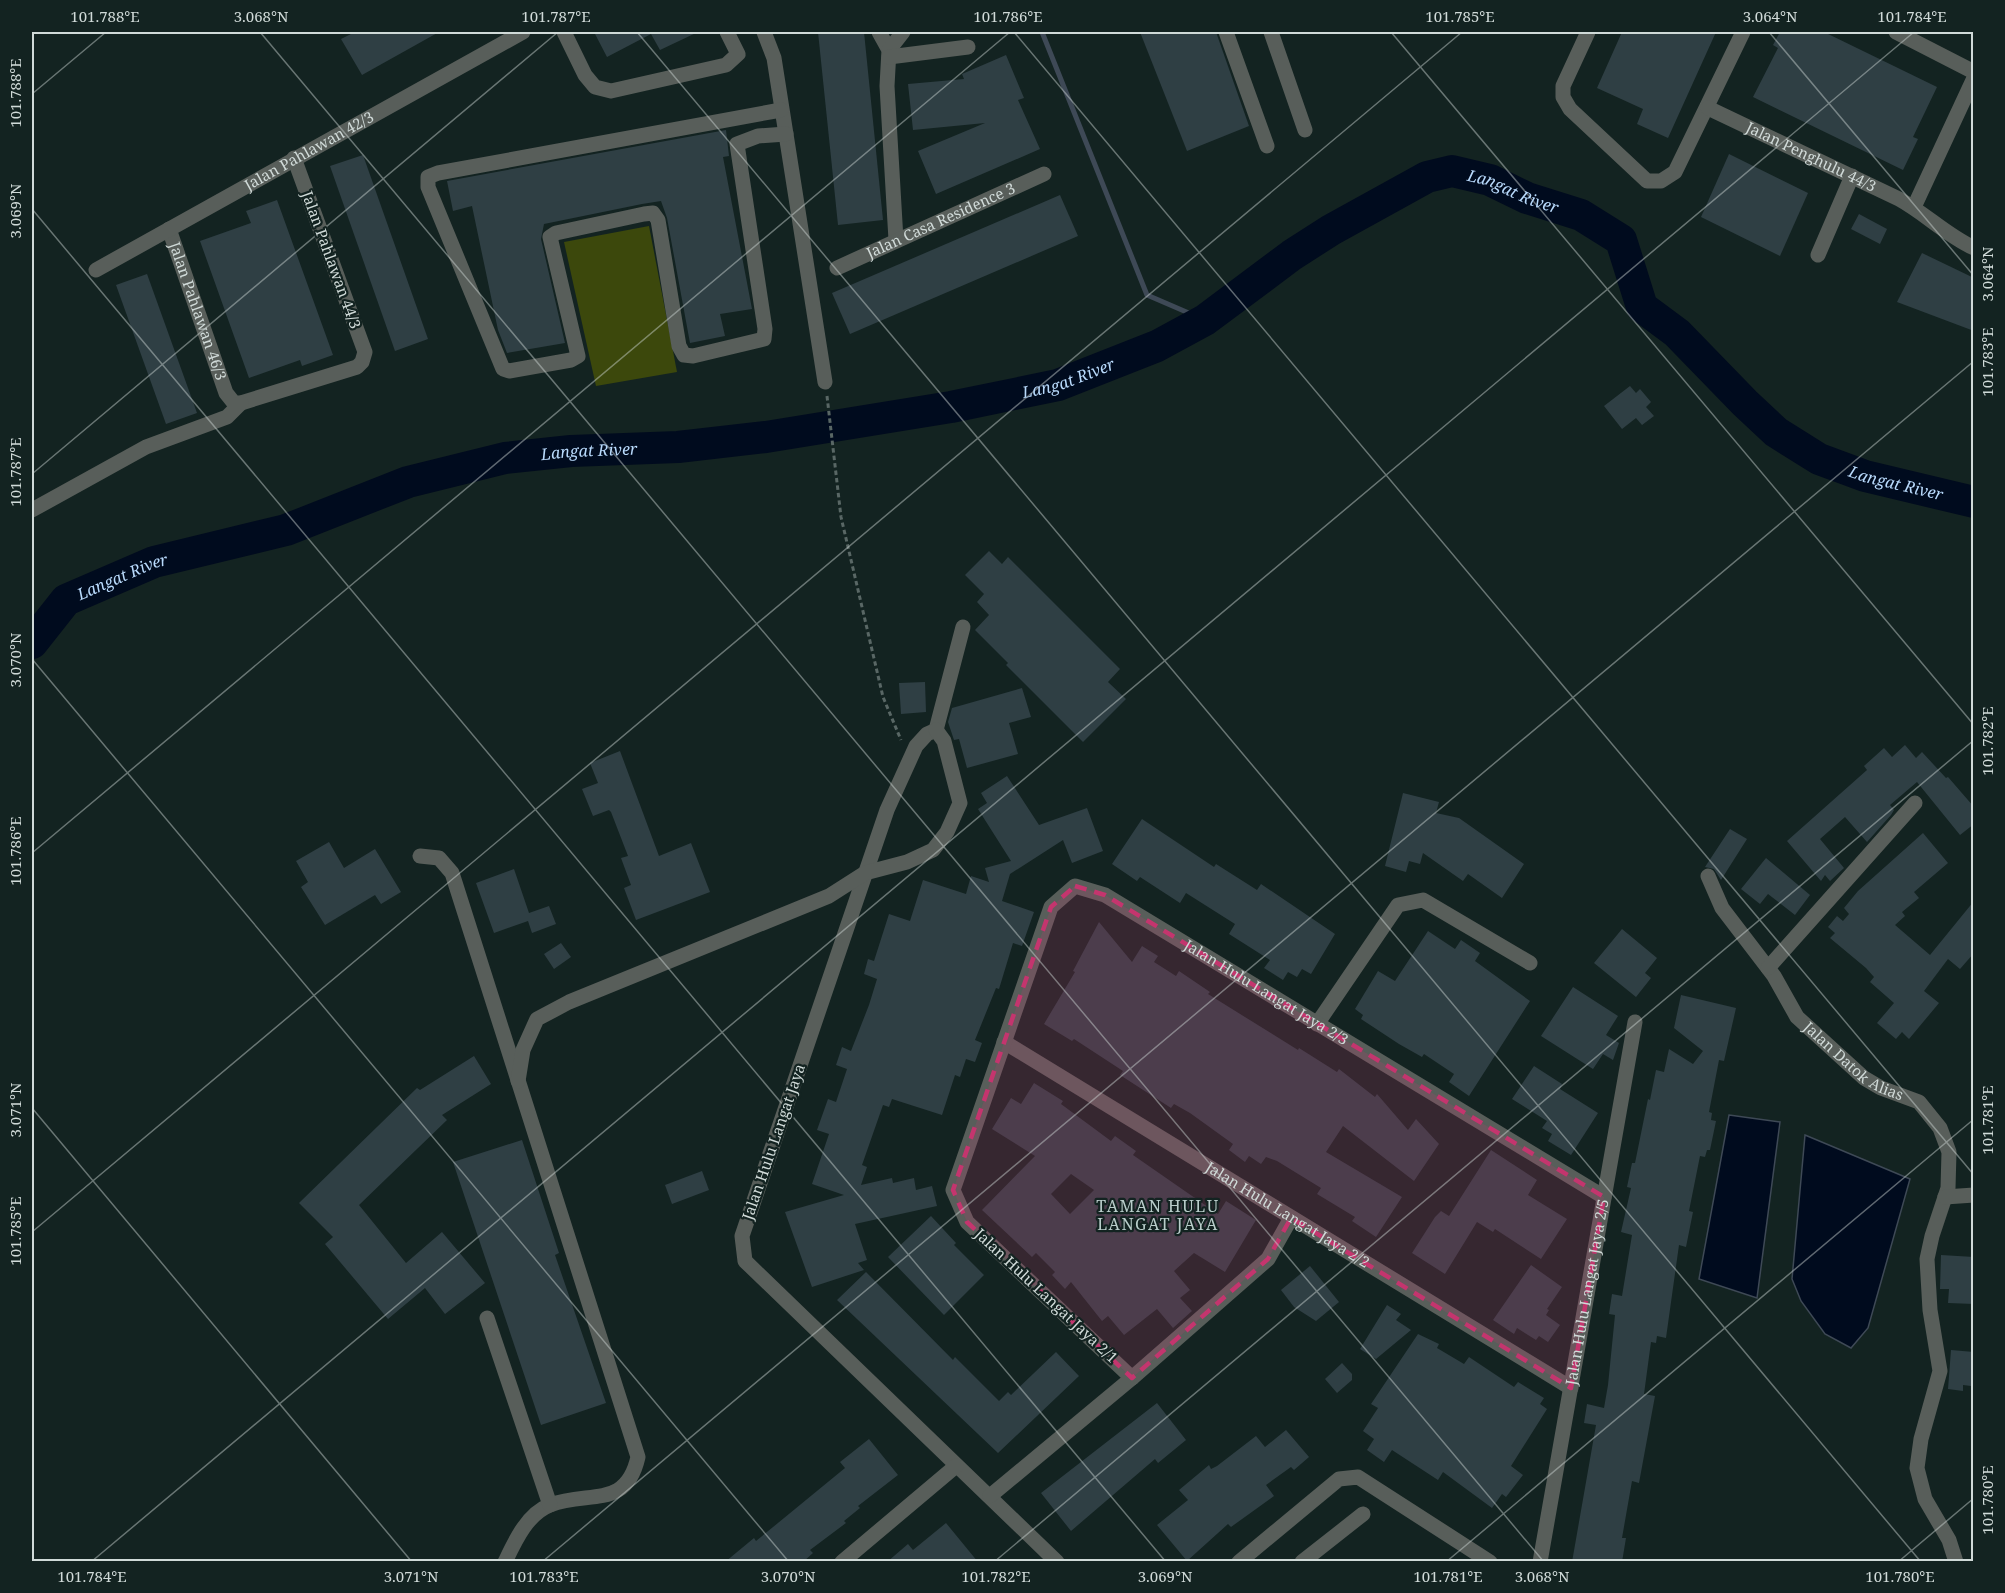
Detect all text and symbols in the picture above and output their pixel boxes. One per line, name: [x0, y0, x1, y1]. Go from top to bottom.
text: 101.788°E: [70, 6, 140, 26]
text: 3.068°N: [234, 6, 289, 26]
text: 101.787°E: [521, 6, 591, 26]
text: 101.786°E: [973, 6, 1043, 26]
text: 101.785°E: [1425, 6, 1495, 26]
text: 3.064°N: [1743, 6, 1798, 26]
text: 101.784°E: [1877, 6, 1947, 26]
text: 101.788°E: [5, 58, 25, 128]
street label: Jalan Pahlawan 42/3: [240, 106, 377, 195]
street label: Jalan Penghulu 44/3: [1742, 116, 1880, 196]
water label: Langat River: [1464, 164, 1562, 218]
street label: Jalan Casa Residence 3: [862, 177, 1018, 263]
text: 3.069°N: [5, 183, 25, 238]
street label: Jalan Pahlawan 44/3: [297, 187, 366, 331]
street label: Jalan Pahlawan 46/3: [165, 238, 232, 383]
text: 3.064°N: [1977, 246, 1997, 301]
text: 101.783°E: [1977, 327, 1997, 397]
water label: Langat River: [1019, 353, 1118, 403]
text: 101.787°E: [5, 437, 25, 507]
water label: Langat River: [539, 438, 638, 465]
water label: Langat River: [1845, 460, 1946, 505]
water label: Langat River: [73, 548, 170, 605]
text: 3.070°N: [5, 632, 25, 687]
text: 101.782°E: [1977, 706, 1997, 776]
text: 101.786°E: [5, 816, 25, 886]
street label: Jalan Hulu Langat Jaya 2/3: [1180, 934, 1353, 1049]
street label: Jalan Datok Alias: [1799, 1016, 1907, 1104]
street label: Jalan Hulu Langat Jaya: [737, 1061, 809, 1223]
text: 3.071°N: [5, 1082, 25, 1137]
text: 101.781°E: [1977, 1085, 1997, 1155]
street label: Jalan Hulu Langat Jaya 2/2: [1201, 1156, 1374, 1272]
district label: TAMAN HULU LANGAT JAYA: [1096, 1195, 1220, 1235]
text: 101.785°E: [5, 1196, 25, 1266]
street label: Jalan Hulu Langat Jaya 2/5: [1560, 1197, 1613, 1388]
street label: Jalan Hulu Langat Jaya 2/1: [970, 1223, 1122, 1367]
text: 101.780°E: [1977, 1465, 1997, 1535]
text: 101.784°E: [57, 1566, 127, 1586]
text: 3.071°N: [384, 1566, 439, 1586]
text: 101.783°E: [509, 1566, 579, 1586]
text: 3.070°N: [761, 1566, 816, 1586]
text: 101.782°E: [961, 1566, 1031, 1586]
text: 3.069°N: [1138, 1566, 1193, 1586]
text: 101.781°E: [1413, 1566, 1483, 1586]
text: 3.068°N: [1515, 1566, 1570, 1586]
text: 101.780°E: [1865, 1566, 1935, 1586]

